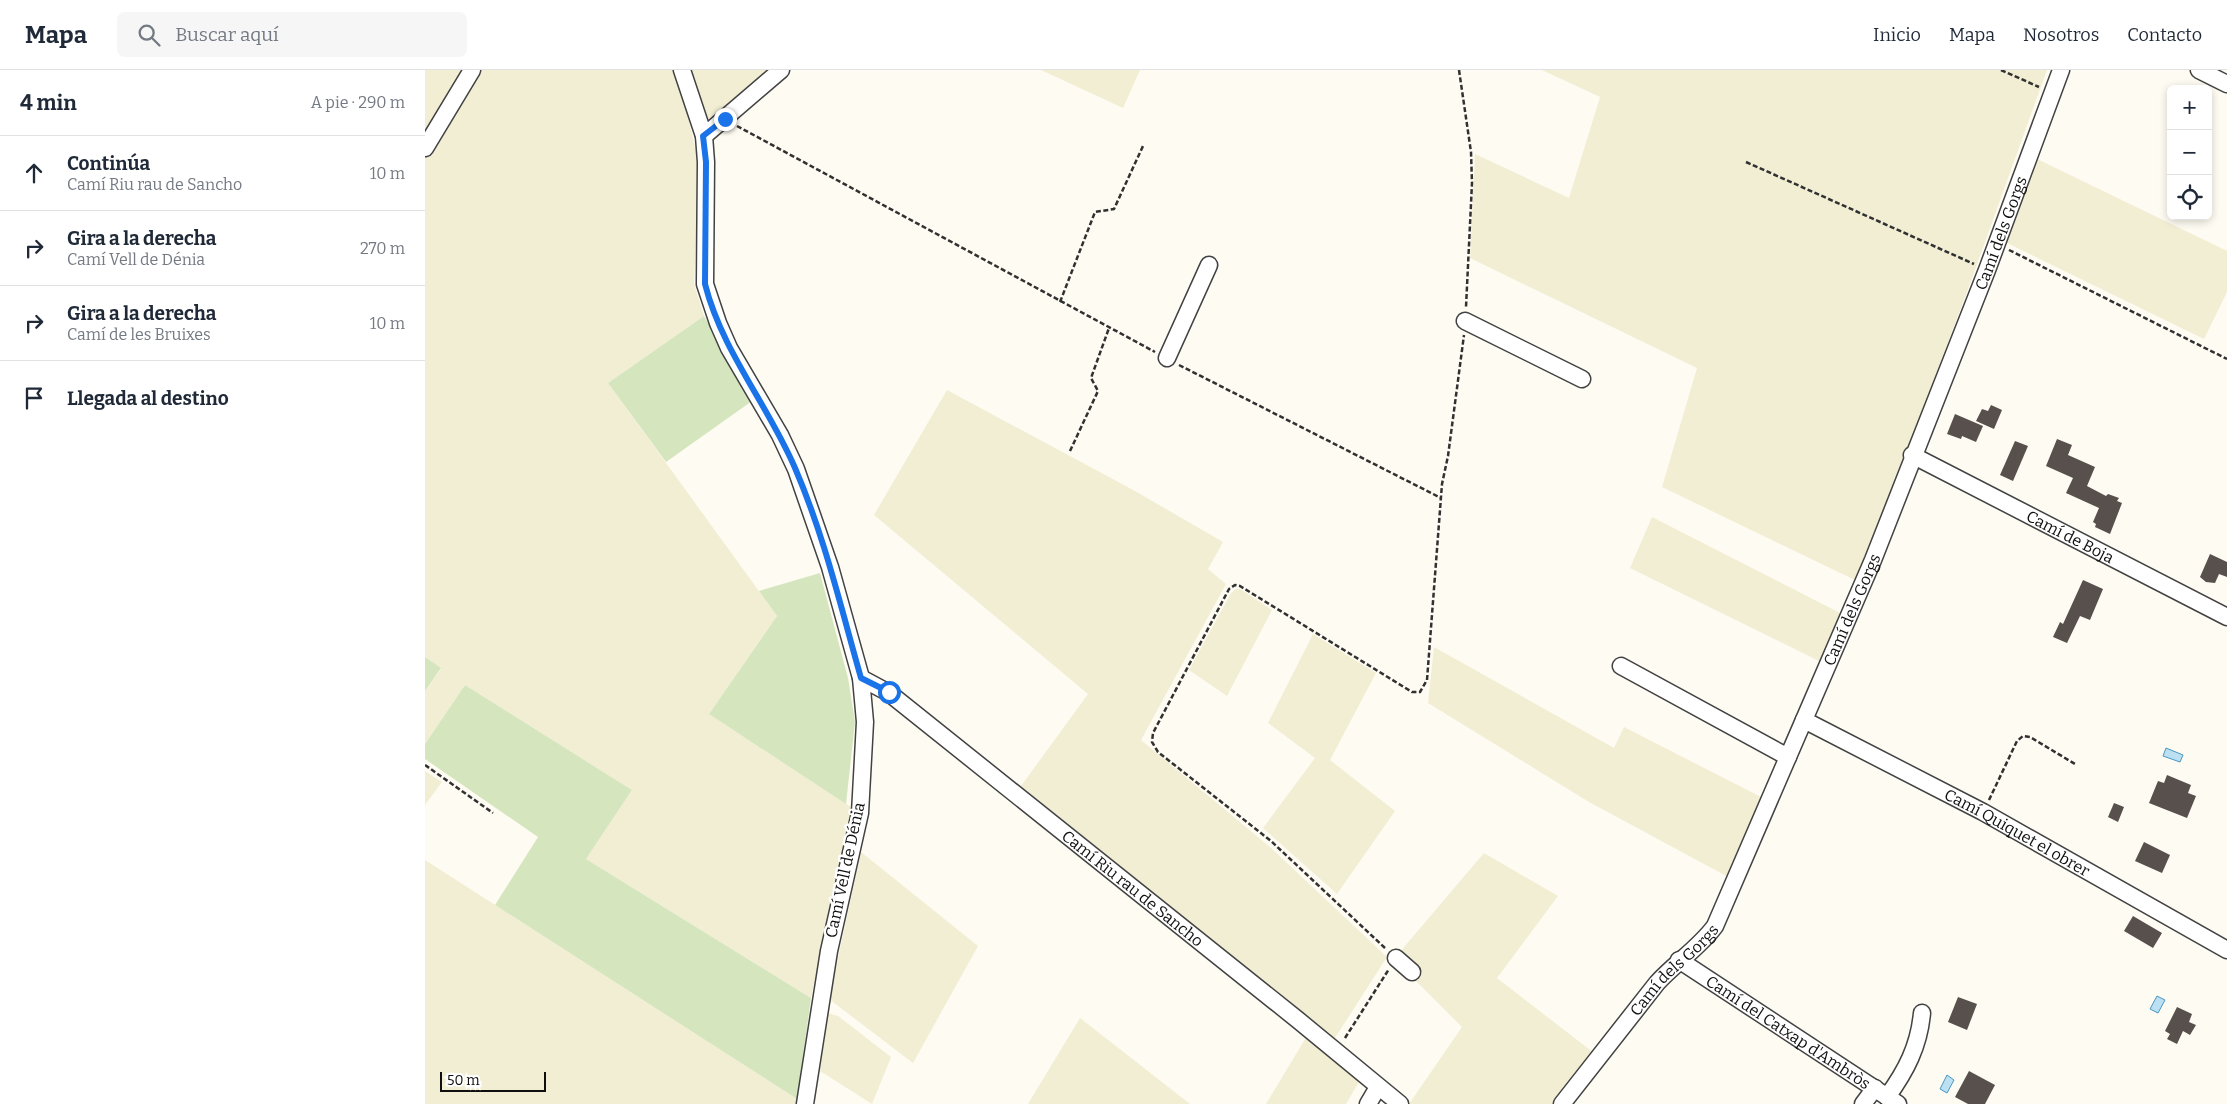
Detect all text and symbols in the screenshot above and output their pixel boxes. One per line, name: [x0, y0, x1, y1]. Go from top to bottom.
search box: [117, 12, 467, 57]
text: Mapa: [25, 21, 87, 49]
icon: search: [135, 21, 163, 49]
text: Buscar aquí: [175, 23, 279, 46]
text: Inicio: [1873, 24, 1921, 46]
text: Mapa: [1949, 24, 1995, 46]
text: Nosotros: [2023, 24, 2099, 46]
text: Contacto: [2127, 24, 2202, 46]
map controls: [2167, 85, 2212, 220]
button: +: [2167, 85, 2212, 130]
text: 4 min: [20, 90, 77, 116]
text: A pie · 290 m: [311, 93, 405, 112]
route end: [714, 108, 737, 131]
button: −: [2167, 130, 2212, 175]
text: Continúa: [67, 152, 150, 175]
icon: ahead: [20, 159, 48, 187]
text: 10 m: [370, 164, 405, 183]
street label: Camí dels Gorgs: [1971, 173, 2030, 293]
text: Camí Riu rau de Sancho: [67, 175, 242, 194]
button: locate: [2167, 175, 2212, 220]
text: Gira a la derecha: [67, 227, 216, 250]
icon: right: [20, 234, 48, 262]
text: 270 m: [360, 239, 405, 258]
text: Camí Vell de Dénia: [67, 250, 205, 269]
text: Gira a la derecha: [67, 302, 216, 325]
icon: right: [20, 309, 48, 337]
text: 10 m: [370, 314, 405, 333]
text: Camí de les Bruixes: [67, 325, 211, 344]
icon: arrive: [20, 384, 48, 412]
text: Llegada al destino: [67, 387, 229, 410]
street label: Camí de Boja: [2023, 506, 2117, 567]
street label: Camí dels Gorgs: [1819, 551, 1884, 668]
route start: [878, 681, 901, 704]
street label: Camí Quiquet el obrer: [1941, 784, 2093, 880]
street label: Camí Vell de Dénia: [821, 800, 869, 940]
street label: Camí Riu rau de Sancho: [1058, 826, 1207, 950]
street label: Camí dels Gorgs: [1626, 920, 1722, 1019]
street label: Camí del Catxap d'Ambròs: [1703, 971, 1874, 1093]
scale bar: [440, 1069, 546, 1092]
text: 50 m: [447, 1072, 480, 1089]

